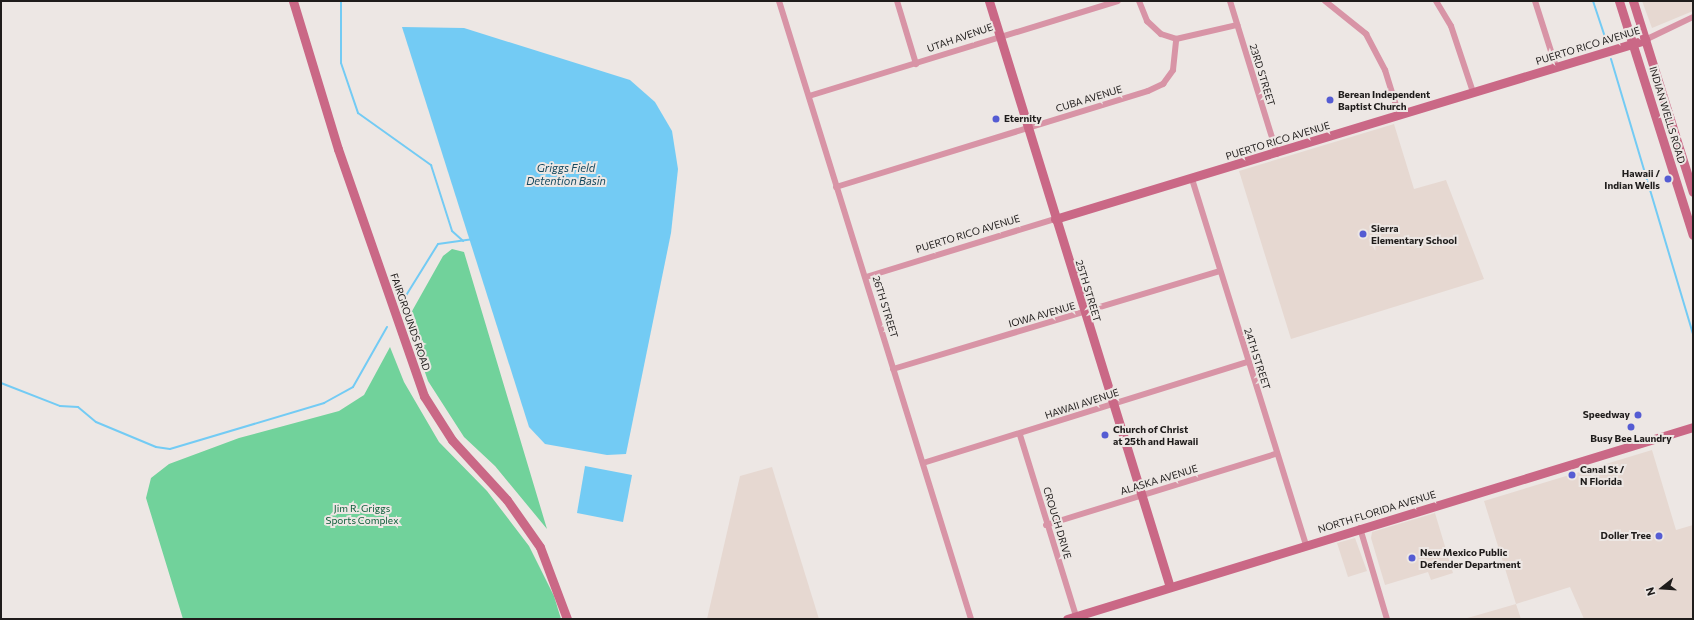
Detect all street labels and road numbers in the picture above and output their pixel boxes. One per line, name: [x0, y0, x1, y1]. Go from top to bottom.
street label: UTAH AVENUE: [925, 21, 995, 55]
street label: PUERTO RICO AVENUE: [1534, 24, 1642, 68]
street label: 23RD STREET: [1247, 42, 1277, 108]
street label: INDIAN WELLS ROAD: [1647, 65, 1687, 165]
street label: CUBA AVENUE: [1054, 83, 1124, 115]
street label: PUERTO RICO AVENUE: [1224, 119, 1332, 163]
street label: PUERTO RICO AVENUE: [914, 212, 1022, 256]
street label: 25TH STREET: [1073, 259, 1103, 323]
street label: FAIRGROUNDS ROAD: [388, 272, 432, 372]
street label: 26TH STREET: [870, 275, 900, 339]
street label: IOWA AVENUE: [1007, 300, 1077, 330]
street label: 24TH STREET: [1241, 327, 1273, 391]
street label: HAWAII AVENUE: [1043, 386, 1121, 422]
street label: ALASKA AVENUE: [1119, 462, 1199, 498]
street label: CROUCH DRIVE: [1040, 485, 1074, 561]
street label: NORTH FLORIDA AVENUE: [1317, 488, 1437, 536]

